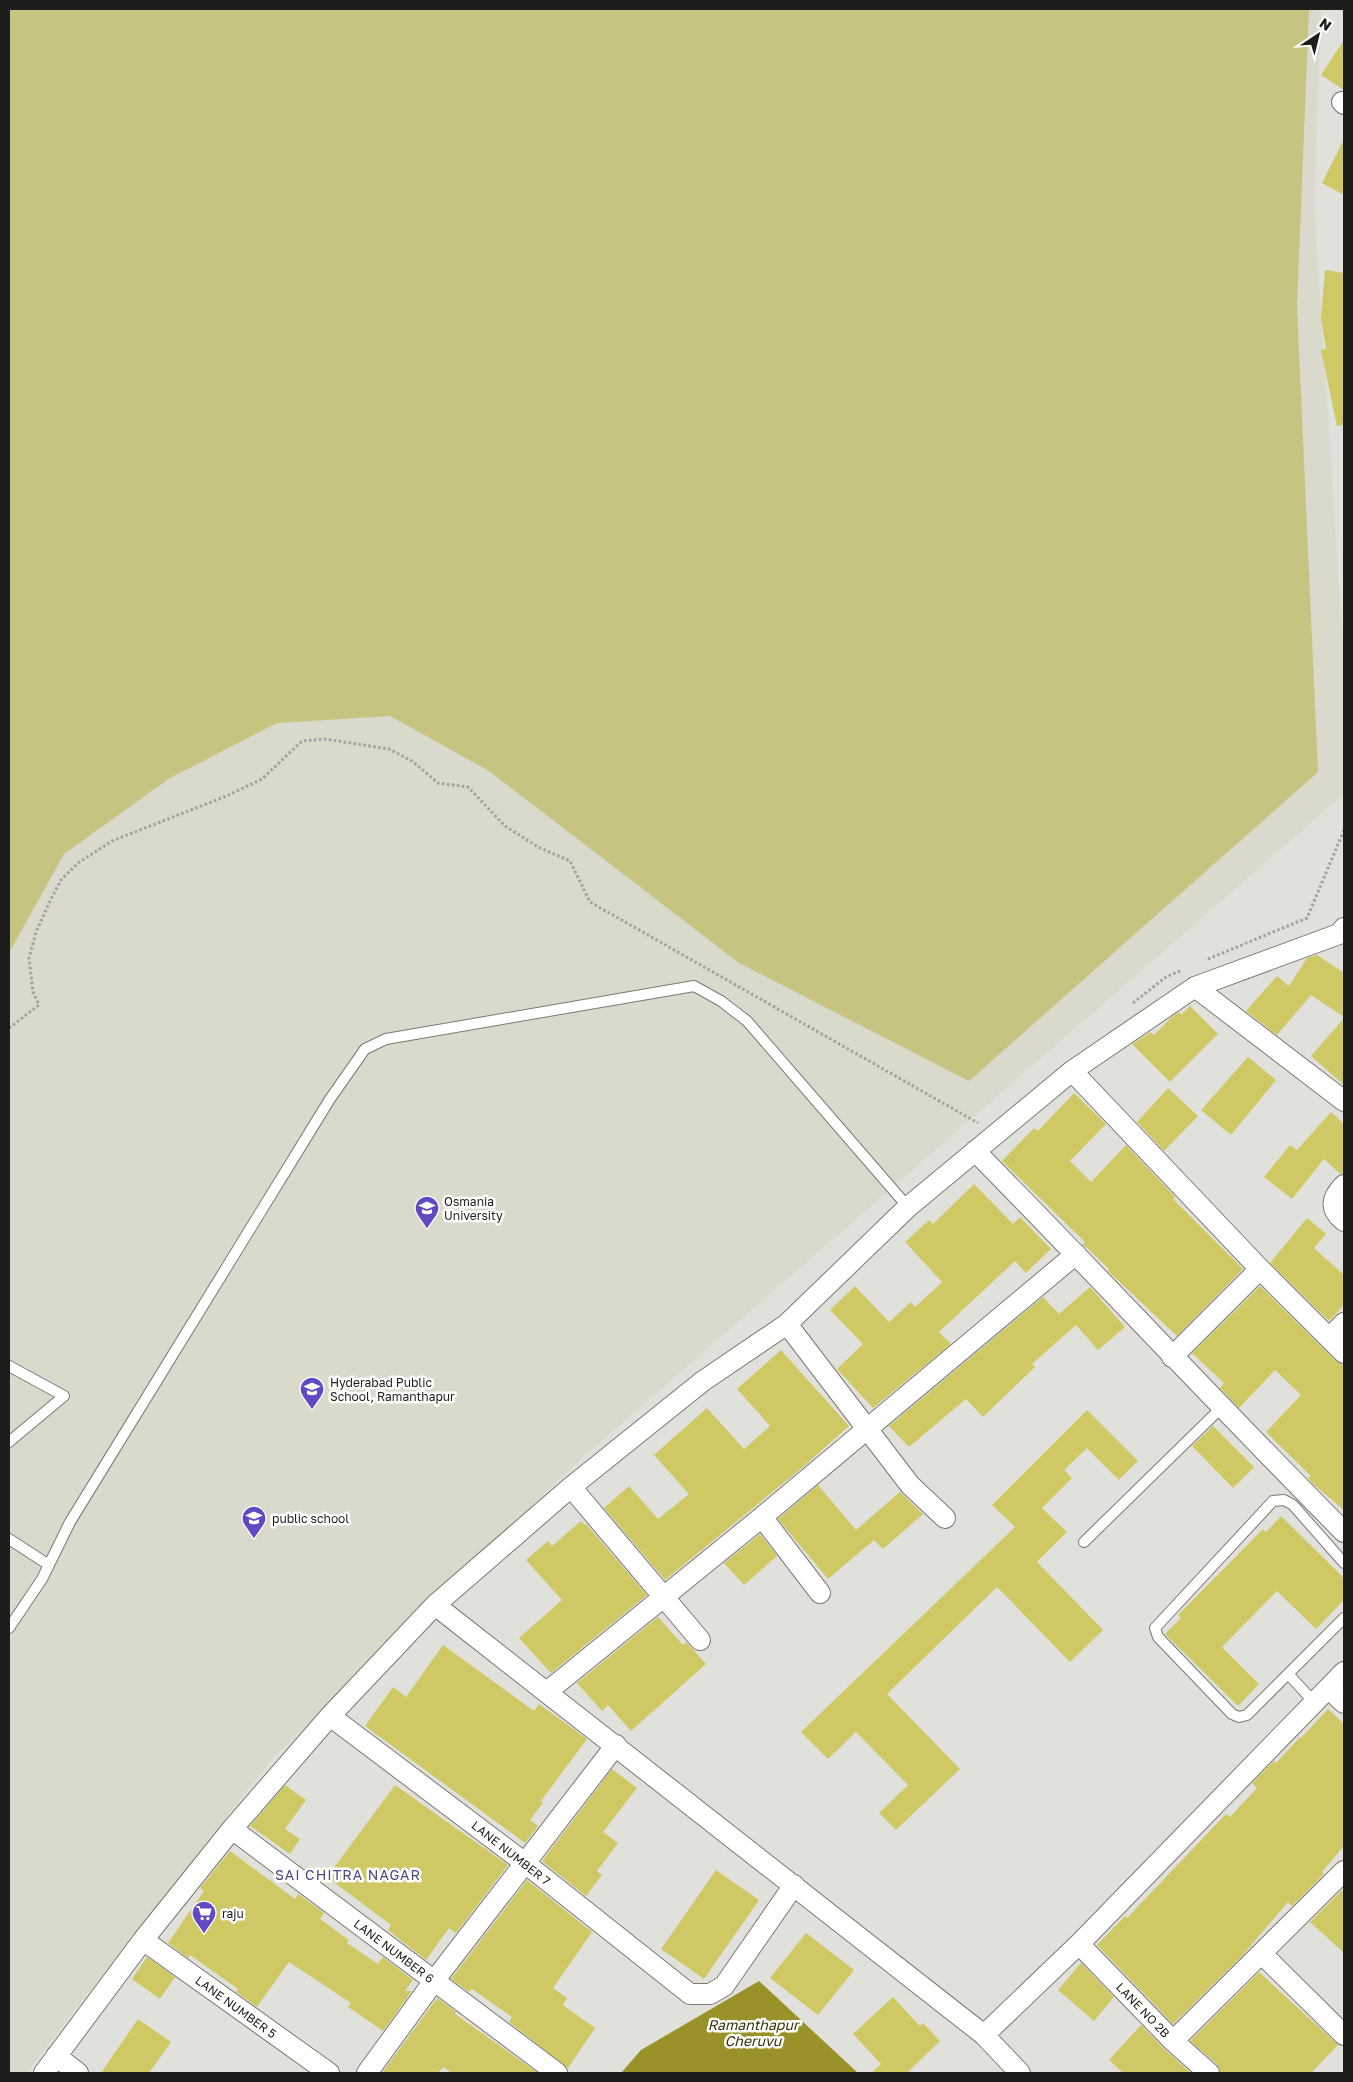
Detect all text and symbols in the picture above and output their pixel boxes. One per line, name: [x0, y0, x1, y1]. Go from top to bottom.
north arrow: [1293, 10, 1343, 60]
text: N: [1317, 14, 1335, 34]
place label: Osmania University: [444, 1194, 503, 1223]
school or university icon: Osmania University: [414, 1195, 440, 1229]
place label: Hyderabad Public School, Ramanthapur: [330, 1375, 455, 1404]
school or university icon: Hyderabad Public School, Ramanthapur: [299, 1376, 325, 1410]
school or university icon: public school: [241, 1505, 267, 1539]
place label: public school: [272, 1511, 349, 1526]
street label: LANE NUMBER 7: [469, 1818, 553, 1888]
district label: SAI CHITRA NAGAR: [275, 1866, 421, 1883]
supermarket icon: raju: [191, 1900, 217, 1934]
place label: raju: [222, 1906, 244, 1921]
street label: LANE NUMBER 6: [351, 1916, 437, 1986]
street label: LANE NUMBER 5: [193, 1973, 279, 2041]
street label: LANE NO 2B: [1113, 1979, 1173, 2041]
water label: Ramanthapur Cheruvu: [708, 2016, 801, 2049]

